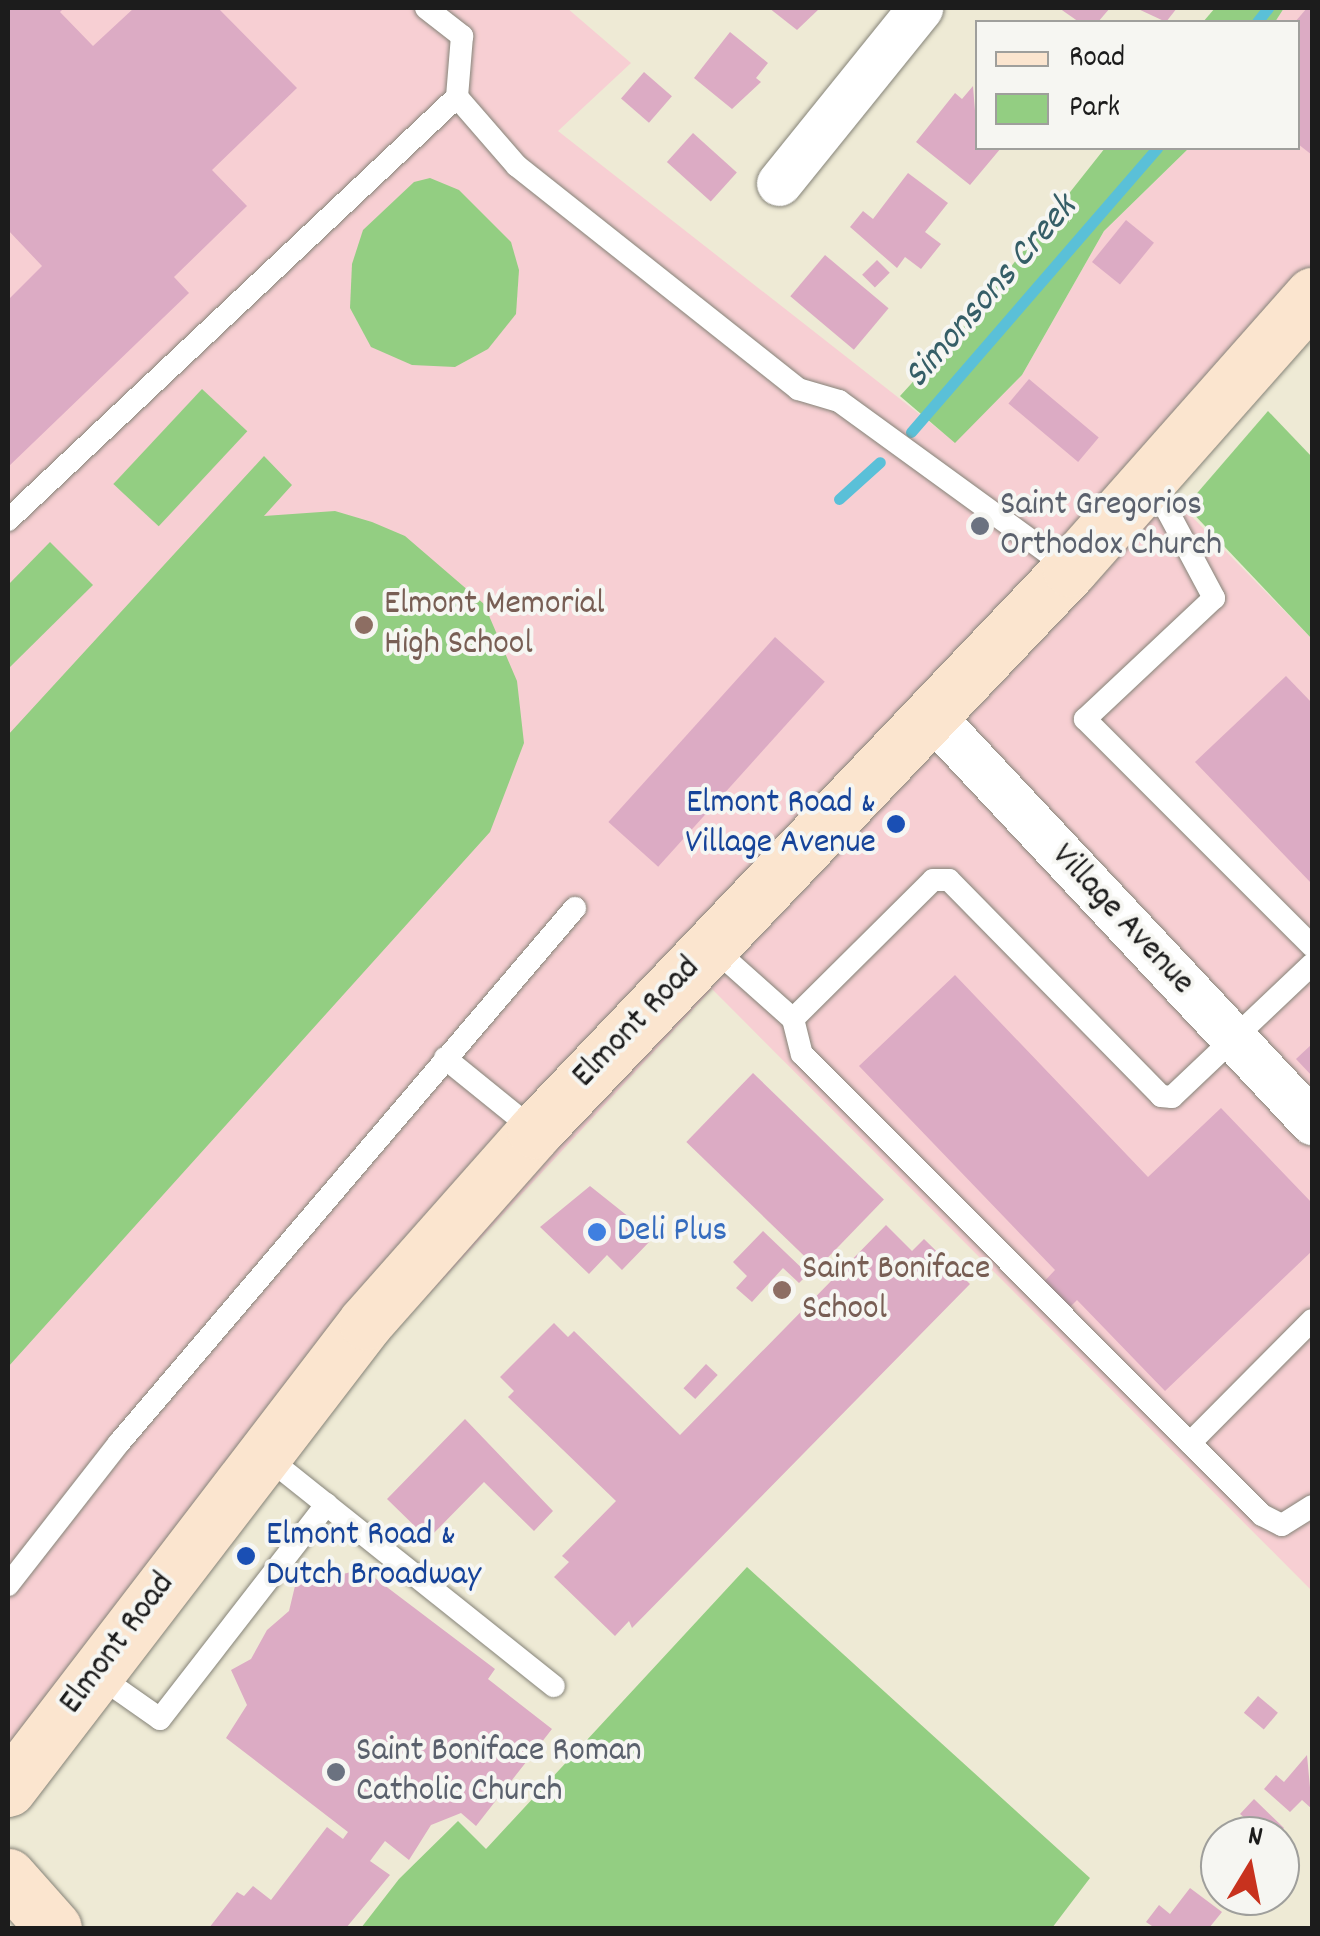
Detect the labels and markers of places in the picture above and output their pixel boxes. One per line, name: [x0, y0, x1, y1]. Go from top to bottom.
place label: Saint Gregorios Orthodox Church: [1000, 485, 1222, 567]
marker: Saint Gregorios Orthodox Church: [969, 515, 991, 537]
place label: Elmont Memorial High School: [384, 584, 605, 666]
marker: Elmont Memorial High School: [353, 614, 375, 636]
place label: Elmont Road & Village Avenue: [685, 783, 876, 865]
marker: Elmont Road & Village Avenue: [885, 813, 907, 835]
place label: Deli Plus: [617, 1211, 727, 1253]
marker: Deli Plus: [586, 1221, 608, 1243]
place label: Saint Boniface School: [802, 1249, 990, 1331]
marker: Saint Boniface School: [771, 1279, 793, 1301]
place label: Elmont Road & Dutch Broadway: [266, 1515, 481, 1597]
marker: Elmont Road & Dutch Broadway: [235, 1545, 257, 1567]
place label: Saint Boniface Roman Catholic Church: [356, 1731, 642, 1813]
marker: Saint Boniface Roman Catholic Church: [325, 1761, 347, 1783]

